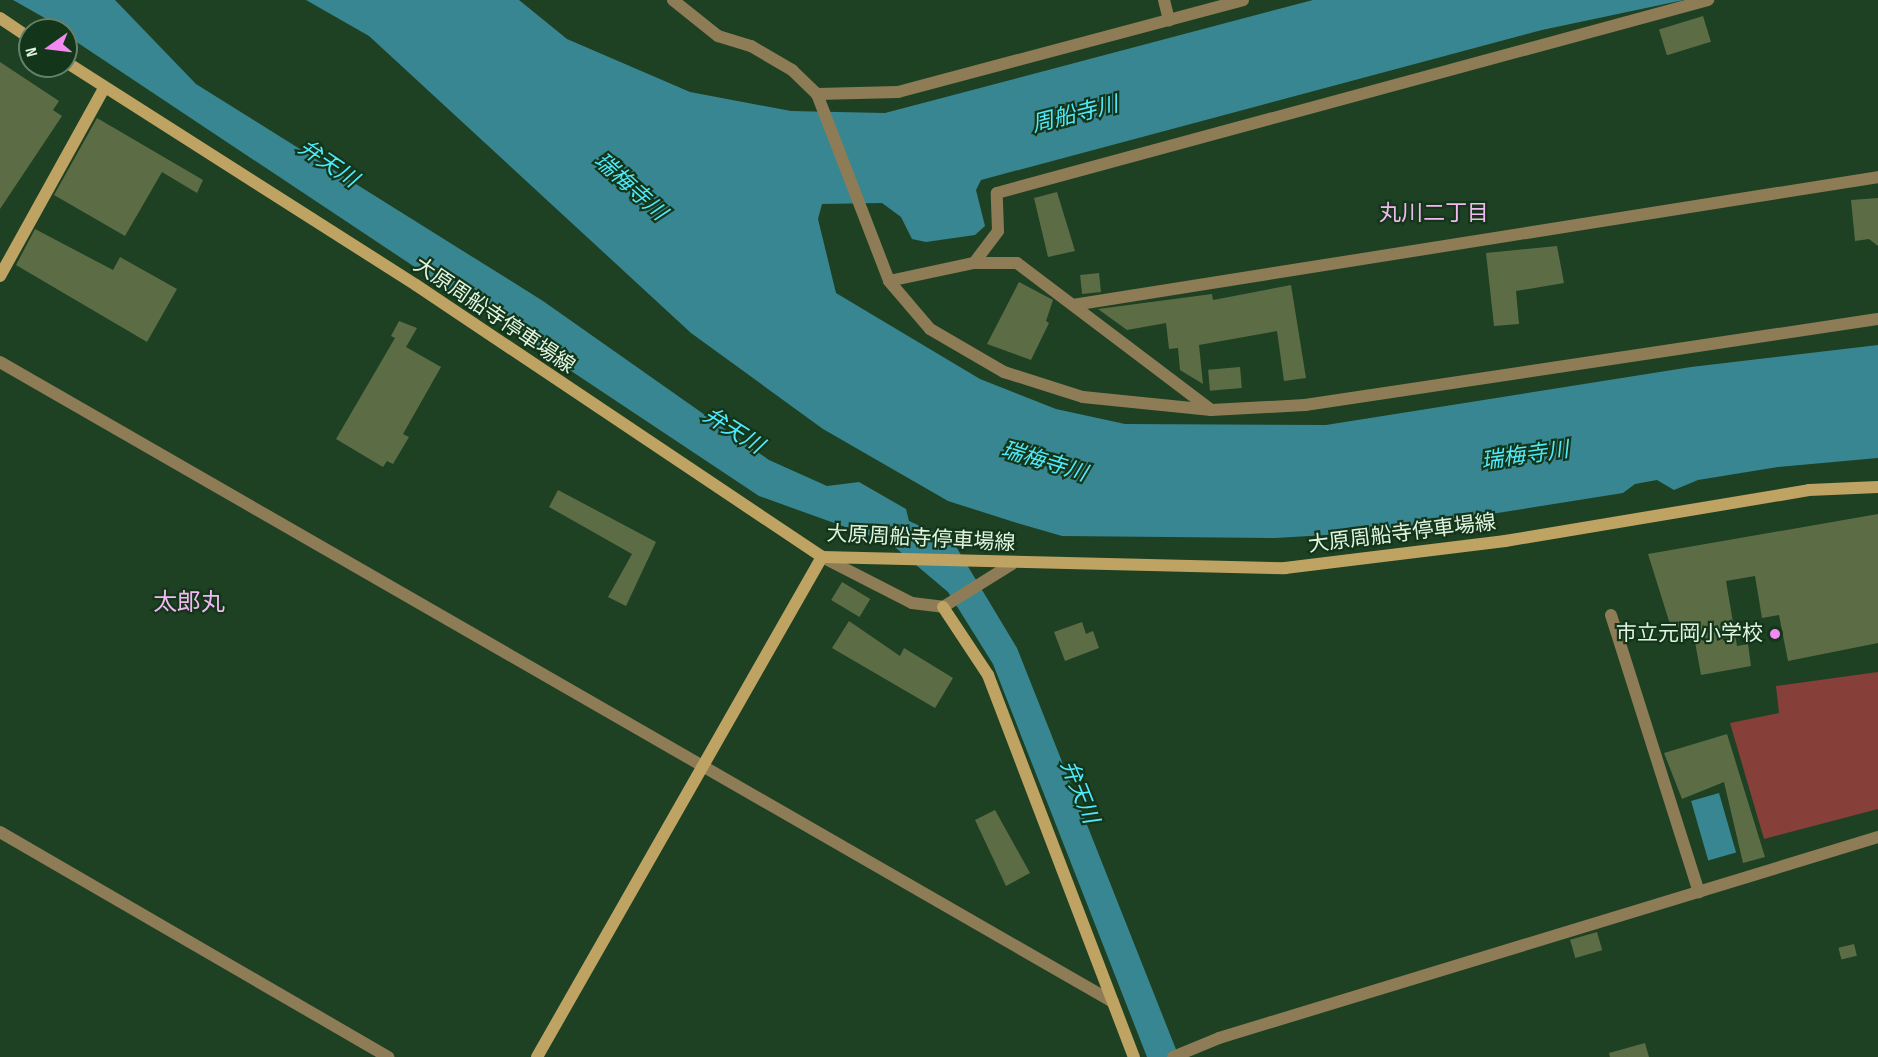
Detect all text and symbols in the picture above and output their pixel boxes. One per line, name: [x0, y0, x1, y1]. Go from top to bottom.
north arrow: [18, 18, 78, 78]
text: N: [22, 46, 42, 58]
water label: 周船寺川: [1029, 92, 1121, 138]
water label: 弁天川: [293, 135, 363, 193]
water label: 瑞梅寺川: [588, 148, 672, 226]
district label: 丸川二丁目: [1379, 201, 1489, 227]
street label: 大原周船寺停車場線: [409, 253, 579, 379]
water label: 弁天川: [698, 402, 768, 460]
water label: 瑞梅寺川: [998, 437, 1090, 487]
water label: 瑞梅寺川: [1480, 437, 1570, 475]
street label: 大原周船寺停車場線: [1307, 510, 1497, 558]
street label: 大原周船寺停車場線: [826, 521, 1016, 557]
district label: 太郎丸: [153, 589, 225, 617]
place label: 市立元岡小学校: [1616, 621, 1763, 647]
marker: 市立元岡小学校: [1768, 627, 1782, 641]
water label: 弁天川: [1054, 756, 1104, 828]

